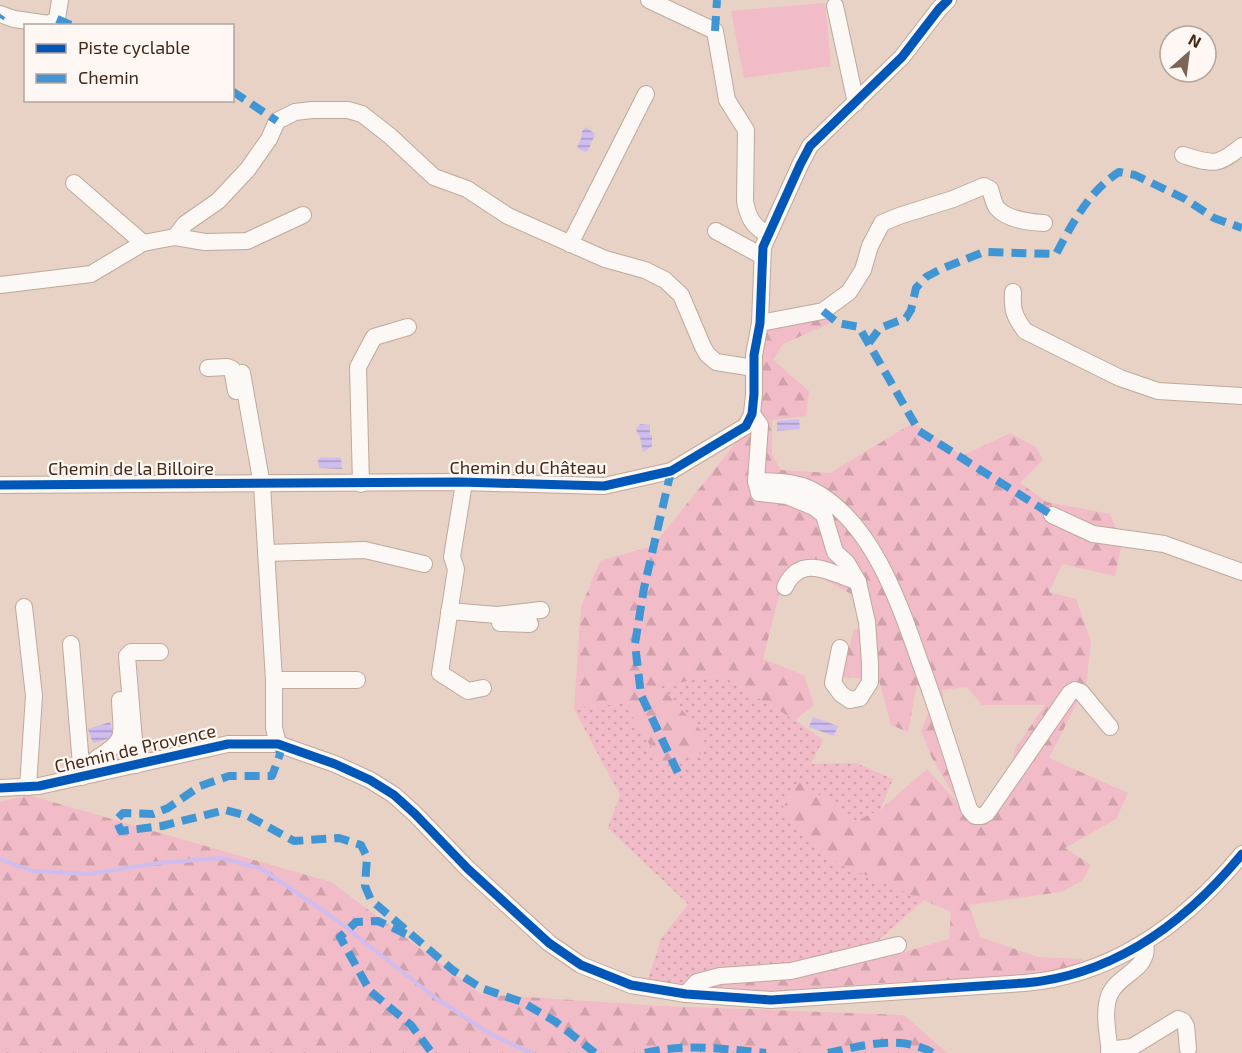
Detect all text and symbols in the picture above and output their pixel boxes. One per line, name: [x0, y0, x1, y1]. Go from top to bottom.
legend: [24, 24, 234, 102]
north arrow: [1158, 24, 1218, 84]
text: N: [1186, 29, 1205, 51]
text: Piste cyclable: [78, 36, 190, 58]
text: Chemin: [78, 66, 139, 88]
street label: Chemin du Château: [450, 456, 606, 478]
street label: Chemin de la Billoire: [48, 457, 214, 479]
street label: Chemin de Provence: [52, 719, 218, 777]

